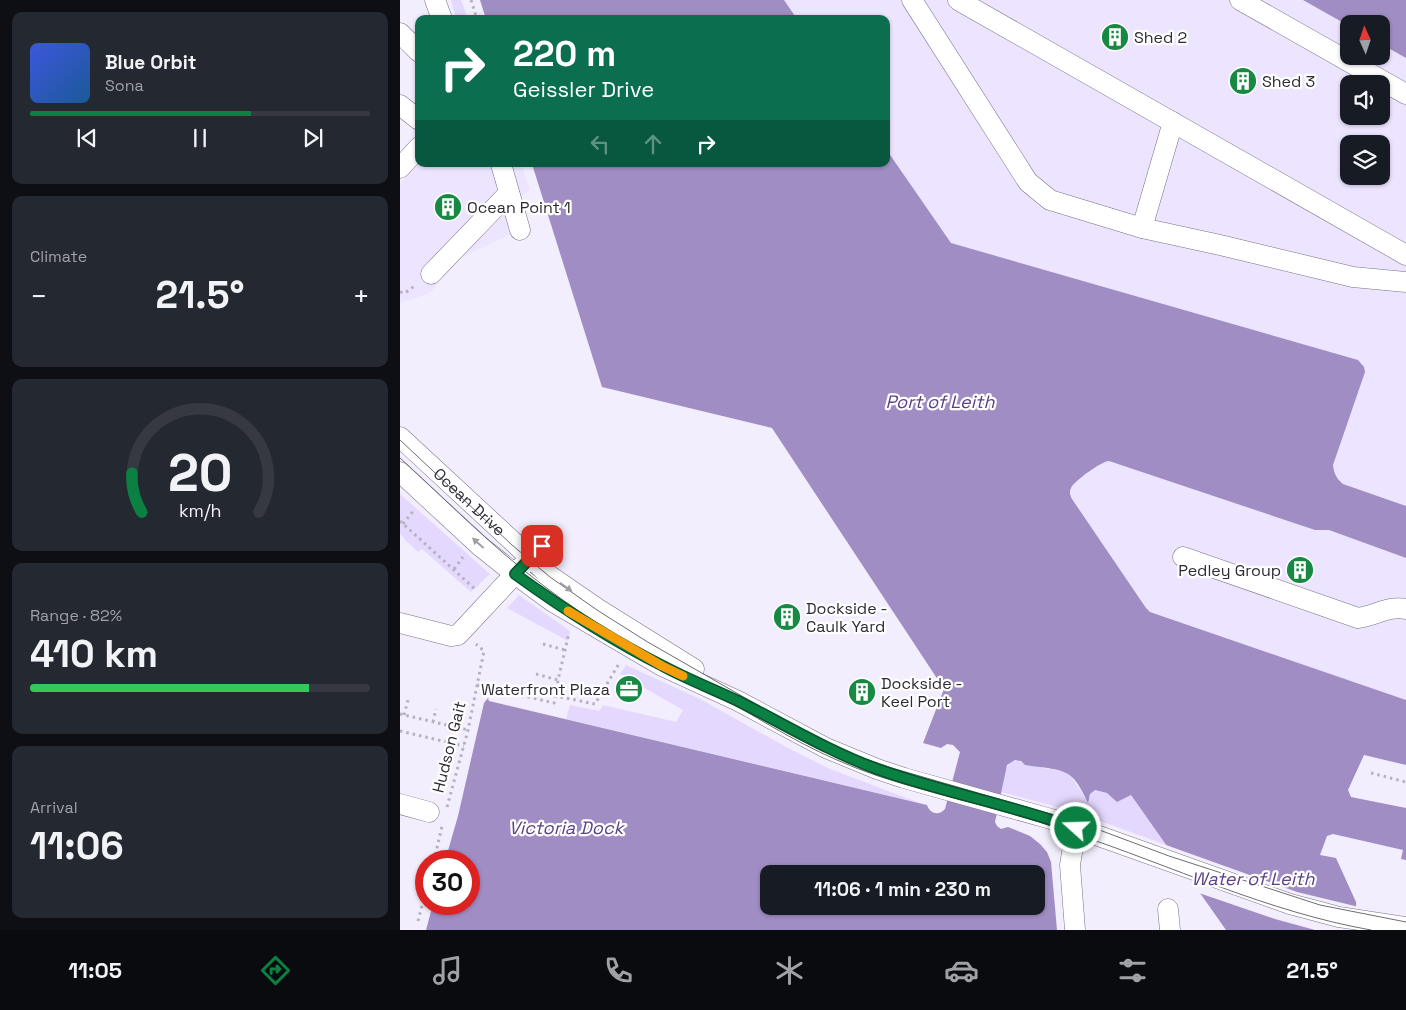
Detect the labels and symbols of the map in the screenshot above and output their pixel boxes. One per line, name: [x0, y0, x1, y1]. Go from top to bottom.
north arrow: [1340, 15, 1390, 65]
building icon: Shed 2: [1100, 22, 1130, 52]
place label: Shed 2: [1134, 27, 1187, 48]
building icon: Shed 3: [1228, 66, 1258, 96]
place label: Shed 3: [1262, 71, 1315, 92]
building icon: Ocean Point 1: [433, 192, 463, 222]
place label: Ocean Point 1: [467, 197, 571, 218]
water label: Port of Leith: [886, 390, 995, 413]
street label: Ocean Drive: [429, 463, 510, 540]
pin: [521, 525, 563, 567]
one-way arrow: [472, 537, 484, 549]
building icon: Pedley Group: [1285, 555, 1315, 585]
place label: Pedley Group: [1178, 560, 1281, 581]
one-way arrow: [559, 582, 573, 592]
place label: Dockside - Caulk Yard: [806, 598, 888, 637]
building icon: Dockside - Caulk Yard: [772, 602, 802, 632]
place label: Dockside - Keel Port: [881, 673, 963, 712]
office icon: Waterfront Plaza: [614, 674, 644, 704]
building icon: Dockside - Keel Port: [847, 677, 877, 707]
place label: Waterfront Plaza: [481, 679, 610, 700]
street label: Hudson Gait: [427, 699, 471, 795]
position arrow: [1049, 801, 1101, 853]
water label: Victoria Dock: [509, 816, 626, 839]
speed limit sign: 30: [415, 850, 480, 915]
water label: Water of Leith: [1192, 867, 1315, 890]

